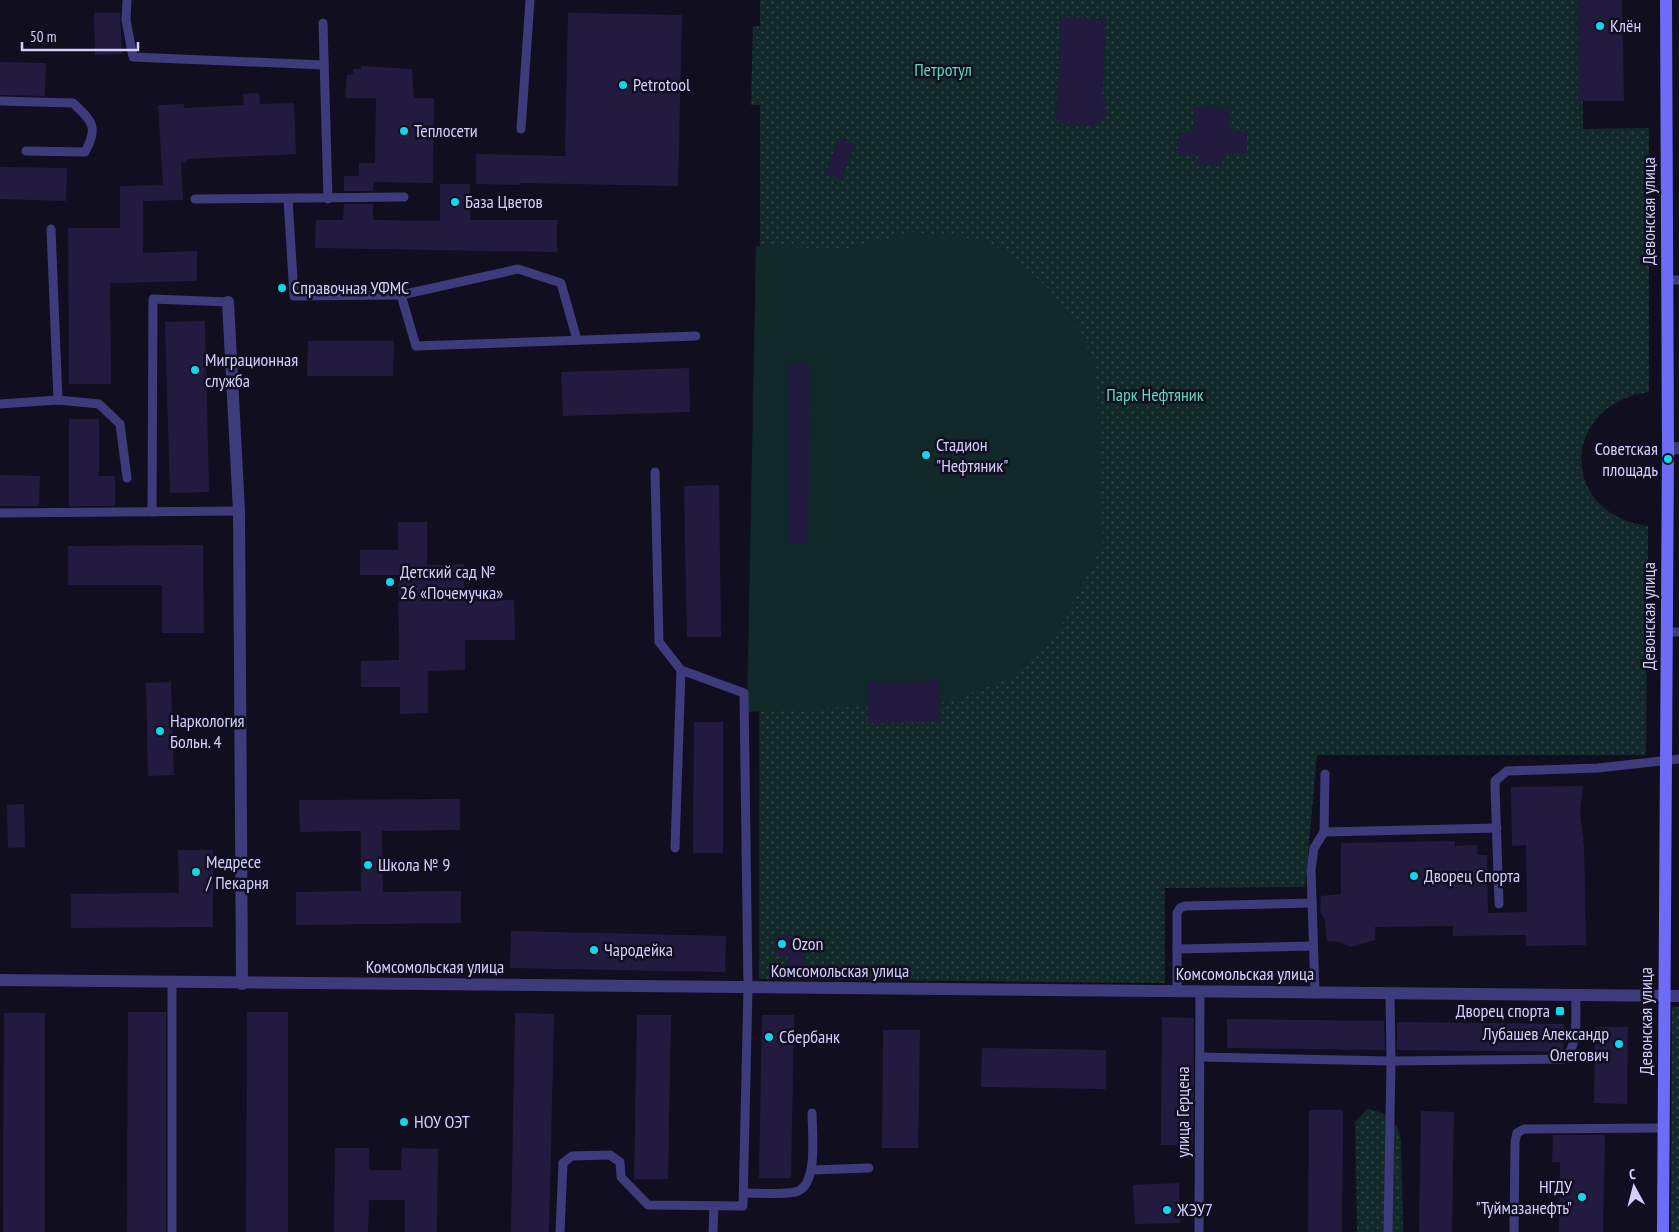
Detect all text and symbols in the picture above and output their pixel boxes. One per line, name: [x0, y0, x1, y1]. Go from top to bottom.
place label: Клён: [1610, 14, 1641, 37]
scale bar: [22, 20, 139, 52]
marker: Клён: [1594, 20, 1606, 32]
text: 50 m: [30, 27, 56, 46]
park label: Петротул: [914, 58, 972, 81]
place label: Petrotool: [633, 73, 691, 96]
marker: Petrotool: [617, 79, 629, 91]
place label: Теплосети: [414, 119, 478, 142]
marker: Теплосети: [398, 125, 410, 137]
street label: Девонская улица: [1637, 157, 1660, 265]
place label: База Цветов: [465, 190, 543, 213]
marker: База Цветов: [449, 196, 461, 208]
place label: Справочная УФМС: [292, 276, 409, 299]
marker: Справочная УФМС: [276, 282, 288, 294]
place label: Миграционная служба: [205, 348, 298, 392]
marker: Миграционная служба: [189, 364, 201, 376]
park label: Парк Нефтяник: [1106, 383, 1204, 406]
place label: Стадион "Нефтяник": [936, 433, 1008, 477]
place label: Советская площадь: [1595, 437, 1658, 481]
marker: Стадион "Нефтяник": [920, 449, 932, 461]
marker: Советская площадь: [1662, 453, 1674, 465]
place label: Детский сад № 26 «Почемучка»: [400, 560, 503, 604]
street label: Девонская улица: [1637, 562, 1660, 670]
marker: Детский сад № 26 «Почемучка»: [384, 576, 396, 588]
place label: Наркология Больн. 4: [170, 709, 245, 753]
marker: Наркология Больн. 4: [154, 725, 166, 737]
place label: Медресе / Пекарня: [205, 850, 269, 894]
place label: Школа № 9: [378, 853, 450, 876]
marker: Школа № 9: [362, 859, 374, 871]
place label: Дворец Спорта: [1424, 864, 1520, 887]
marker: Медресе / Пекарня: [190, 866, 202, 878]
marker: Дворец Спорта: [1408, 870, 1420, 882]
place label: Ozon: [792, 932, 824, 955]
place label: Чародейка: [604, 938, 673, 961]
marker: Ozon: [776, 938, 788, 950]
marker: Чародейка: [588, 944, 600, 956]
street label: Комсомольская улица: [366, 955, 504, 978]
street label: Комсомольская улица: [771, 959, 909, 982]
street label: Комсомольская улица: [1176, 962, 1314, 985]
street label: Девонская улица: [1634, 967, 1657, 1075]
place label: Дворец спорта: [1456, 999, 1550, 1022]
marker: Дворец спорта: [1554, 1005, 1566, 1017]
place label: Лубашев Александр Олегович: [1481, 1022, 1609, 1066]
place label: Сбербанк: [779, 1025, 840, 1048]
marker: Сбербанк: [763, 1031, 775, 1043]
marker: Лубашев Александр Олегович: [1613, 1038, 1625, 1050]
street label: улица Герцена: [1171, 1066, 1194, 1158]
place label: НОУ ОЭТ: [414, 1110, 470, 1133]
marker: НОУ ОЭТ: [398, 1116, 410, 1128]
north arrow: [1609, 1162, 1659, 1212]
text: С: [1628, 1165, 1637, 1183]
place label: НГДУ "Туймазанефть": [1476, 1175, 1573, 1219]
marker: НГДУ "Туймазанефть": [1576, 1191, 1588, 1203]
place label: ЖЭУ7: [1176, 1198, 1213, 1221]
marker: ЖЭУ7: [1161, 1204, 1173, 1216]

